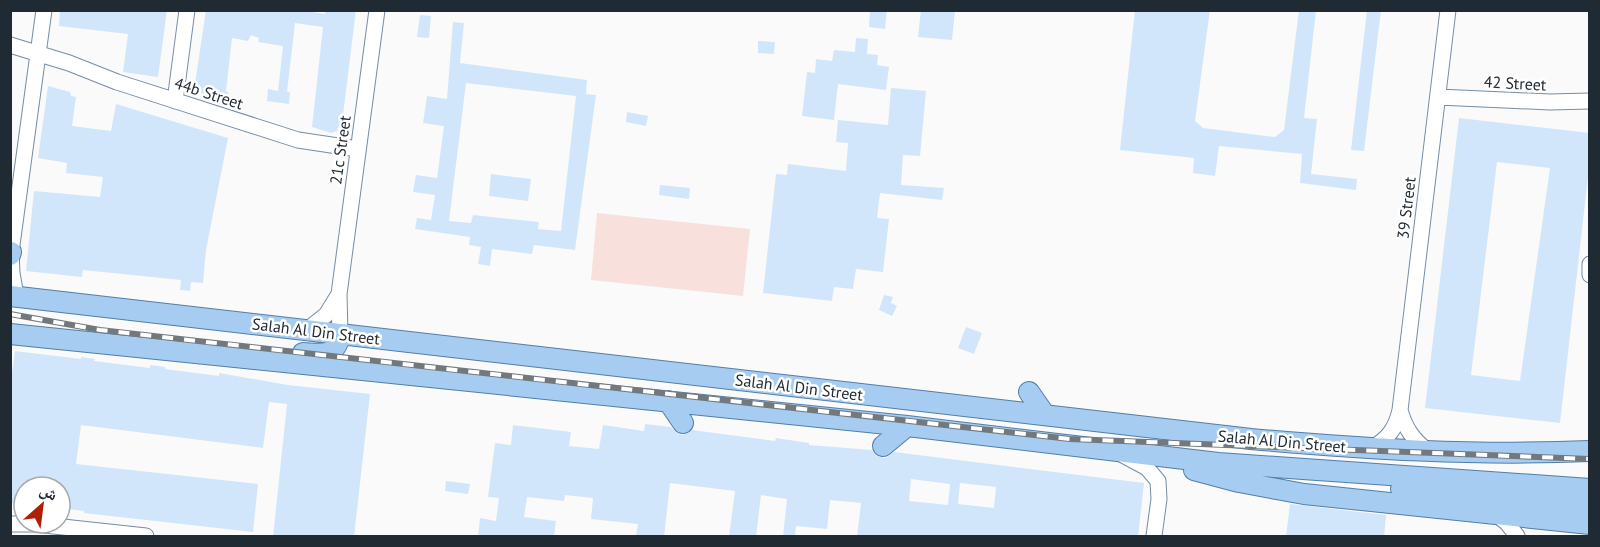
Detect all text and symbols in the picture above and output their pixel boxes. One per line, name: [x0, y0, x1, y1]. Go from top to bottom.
street label: 42 Street: [1483, 71, 1547, 95]
street label: 44b Street: [172, 72, 247, 114]
street label: 21c Street: [325, 114, 355, 186]
street label: 39 Street: [1392, 175, 1420, 240]
street label: Salah Al Din Street: [251, 313, 382, 349]
street label: Salah Al Din Street: [734, 369, 865, 405]
street label: Salah Al Din Street: [1217, 425, 1347, 457]
north arrow: [12, 475, 72, 535]
text: ش: [37, 479, 61, 505]

